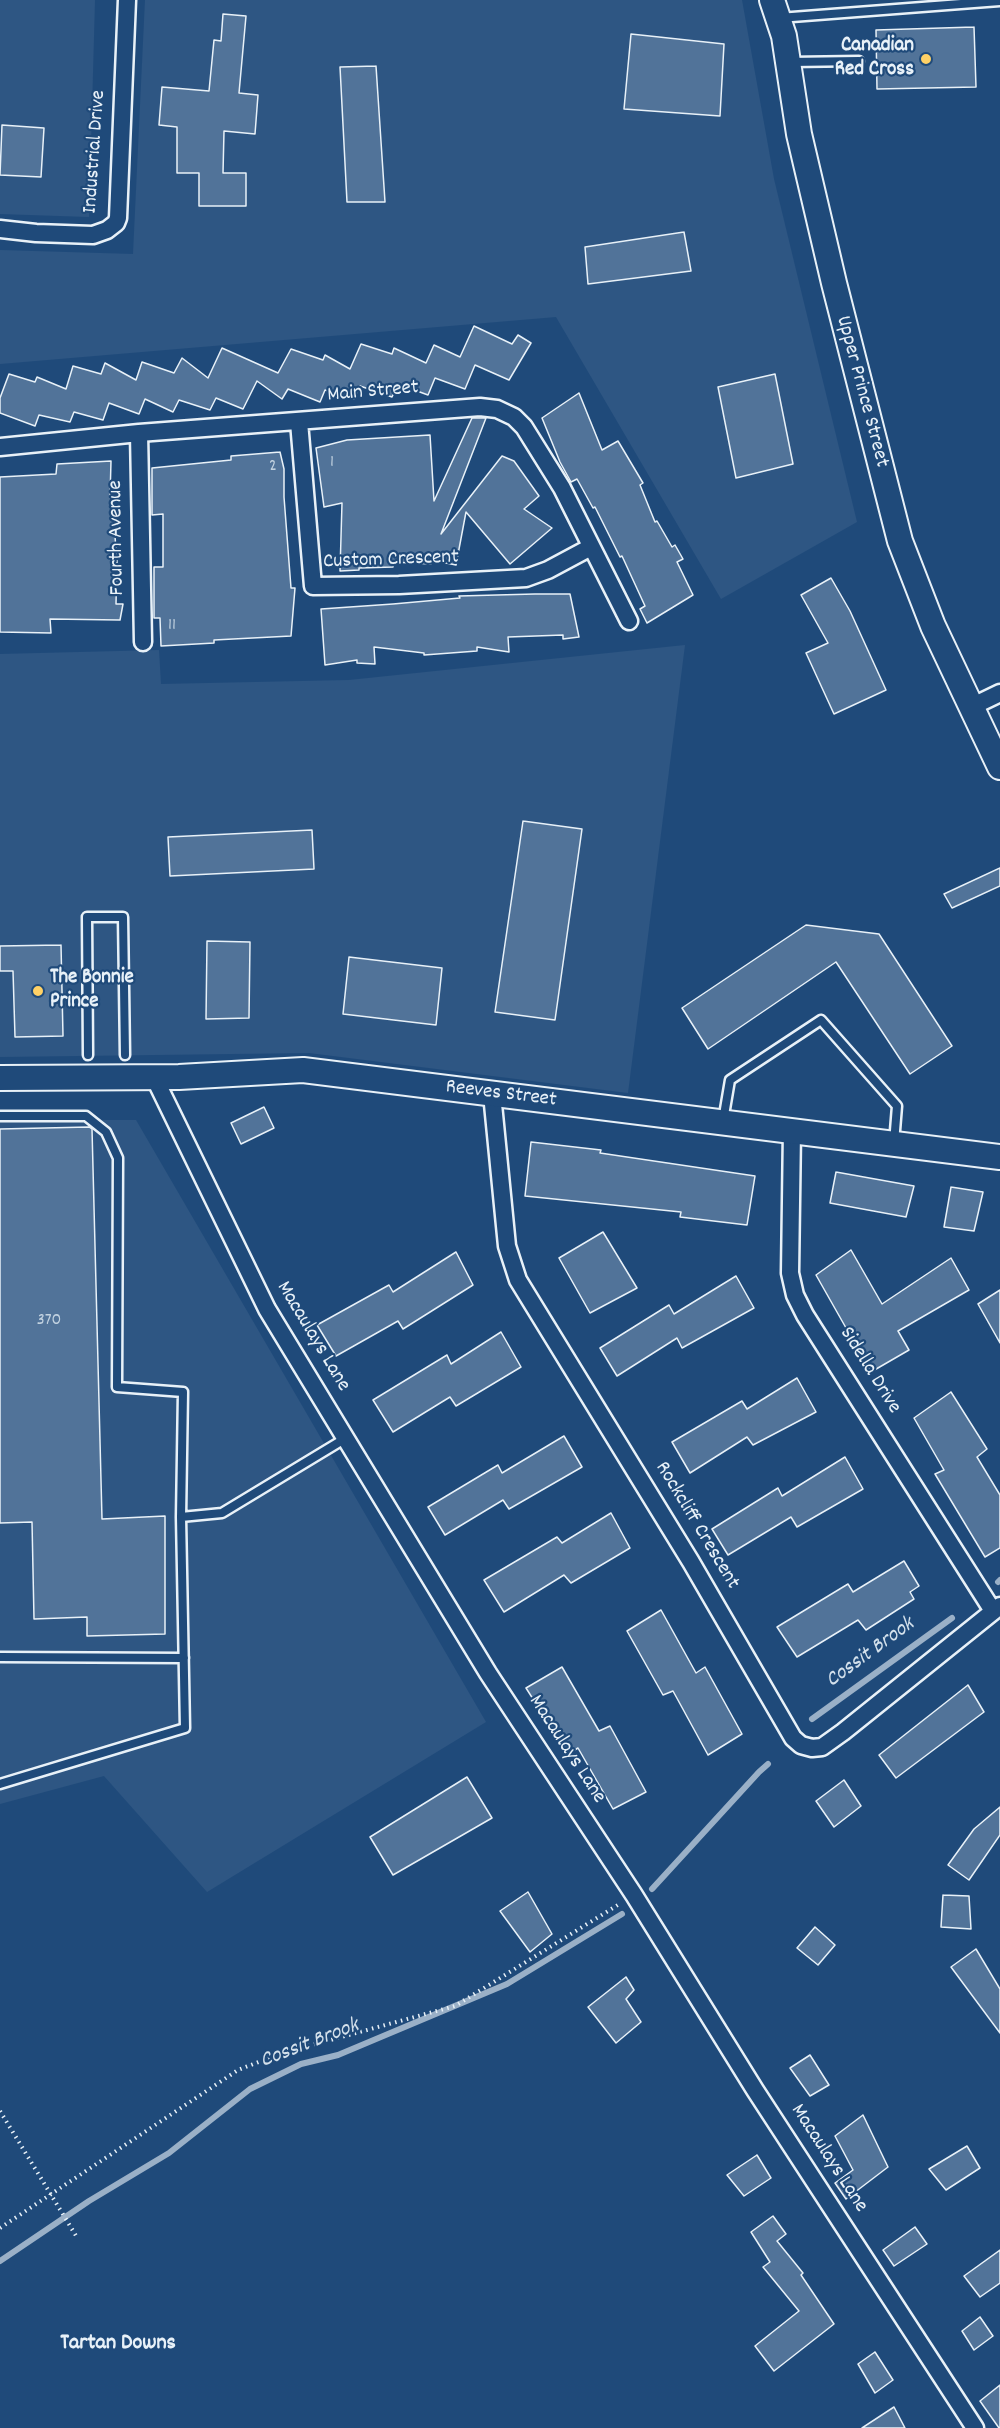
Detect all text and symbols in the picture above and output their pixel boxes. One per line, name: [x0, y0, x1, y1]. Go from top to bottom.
place label: Canadian Red Cross: [835, 34, 914, 84]
marker: Canadian Red Cross: [919, 52, 933, 66]
street label: Industrial Drive: [79, 90, 113, 214]
street label: Upper Prince Street: [829, 314, 893, 470]
street label: Main Street: [326, 376, 420, 410]
house number: 1: [330, 453, 334, 475]
house number: 2: [269, 457, 277, 479]
street label: Fourth Avenue: [104, 480, 132, 596]
street label: Custom Crescent: [323, 546, 459, 576]
house number: 11: [168, 616, 176, 638]
place label: The Bonnie Prince: [50, 966, 134, 1016]
marker: The Bonnie Prince: [31, 984, 45, 998]
street label: Reeves Street: [444, 1076, 558, 1114]
street label: Macaulays Lane: [269, 1277, 355, 1397]
house number: 370: [37, 1311, 61, 1333]
street label: Sidella Drive: [833, 1323, 905, 1419]
street label: Rockcliff Crescent: [648, 1458, 744, 1594]
water label: Cossit Brook: [821, 1613, 921, 1695]
street label: Macaulays Lane: [522, 1691, 610, 1809]
water label: Cossit Brook: [257, 2014, 363, 2076]
street label: Macaulays Lane: [784, 2100, 872, 2218]
district label: Tartan Downs: [60, 2332, 176, 2358]

